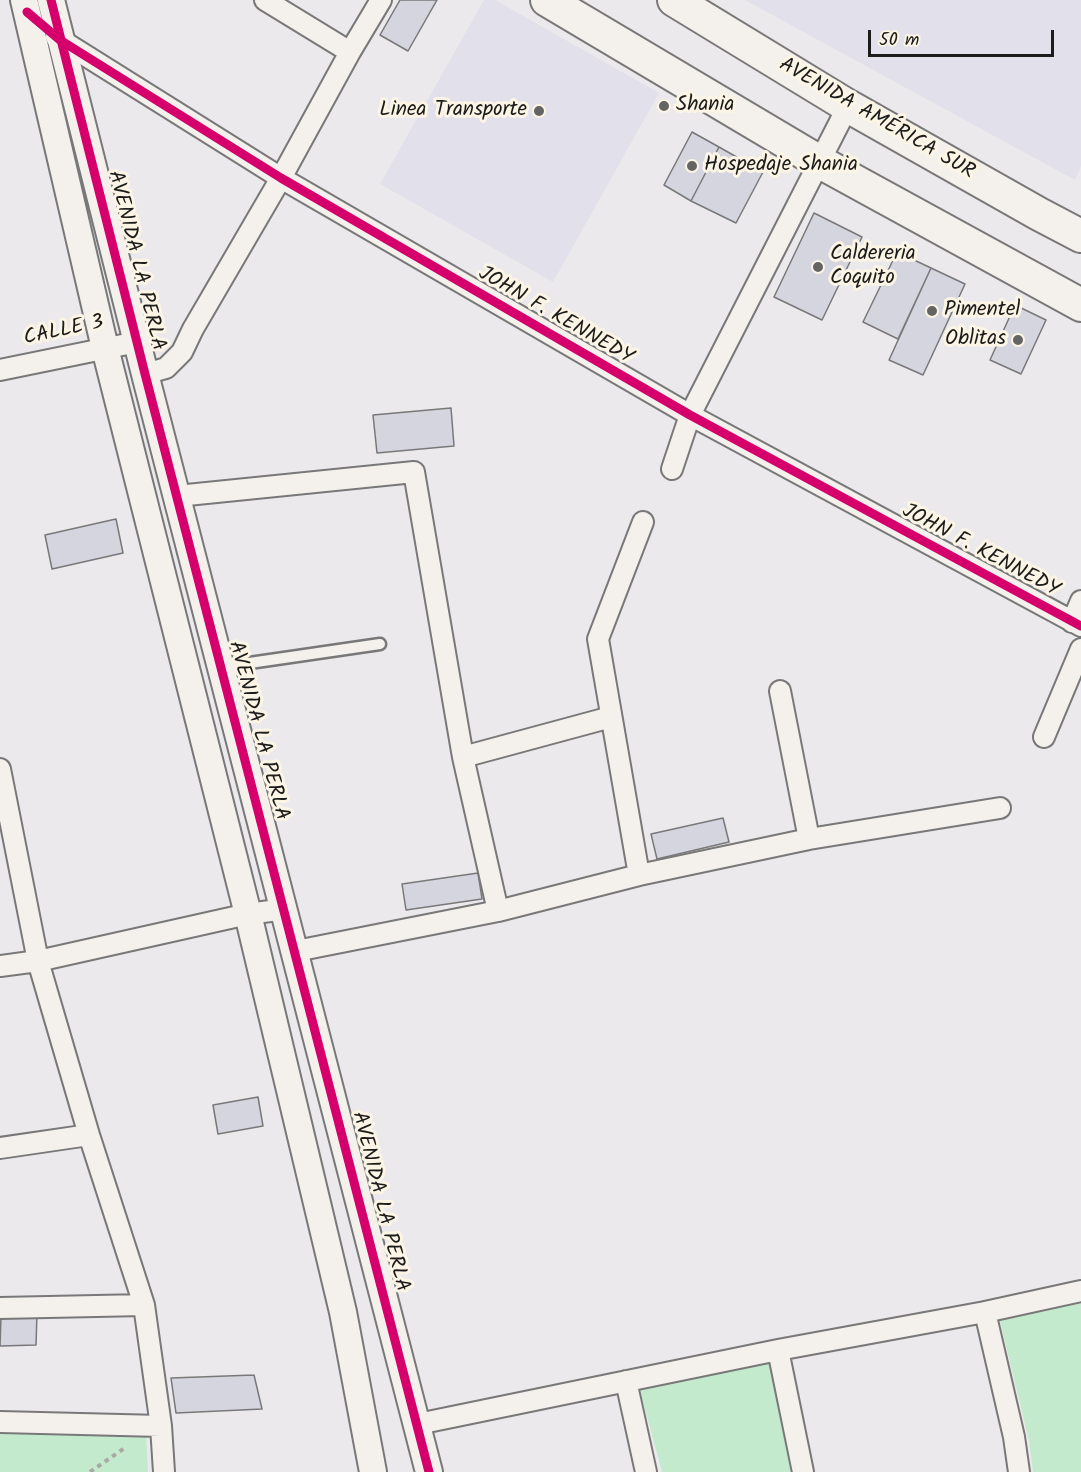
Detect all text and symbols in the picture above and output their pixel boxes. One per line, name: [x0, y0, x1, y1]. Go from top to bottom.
scale bar: [871, 18, 1057, 56]
text: 50 m: [879, 26, 919, 55]
street label: AVENIDA AMÉRICA SUR: [774, 54, 978, 186]
place label: Shania: [676, 93, 734, 119]
place label: Linea Transporte: [379, 98, 527, 124]
marker: Shania: [657, 99, 671, 113]
marker: Linea Transporte: [532, 104, 546, 118]
place label: Hospedaje Shania: [704, 153, 858, 179]
marker: Hospedaje Shania: [685, 159, 699, 173]
street label: AVENIDA LA PERLA: [100, 168, 170, 354]
place label: Caldereria Coquito: [830, 242, 916, 292]
marker: Caldereria Coquito: [811, 260, 825, 274]
street label: JOHN F. KENNEDY: [473, 262, 637, 372]
place label: Pimentel: [944, 298, 1020, 324]
marker: Pimentel: [925, 304, 939, 318]
street label: CALLE 3: [22, 311, 106, 353]
place label: Oblitas: [945, 327, 1006, 353]
marker: Oblitas: [1011, 333, 1025, 347]
street label: JOHN F. KENNEDY: [897, 500, 1063, 604]
street label: AVENIDA LA PERLA: [221, 639, 293, 823]
street label: AVENIDA LA PERLA: [344, 1109, 414, 1295]

